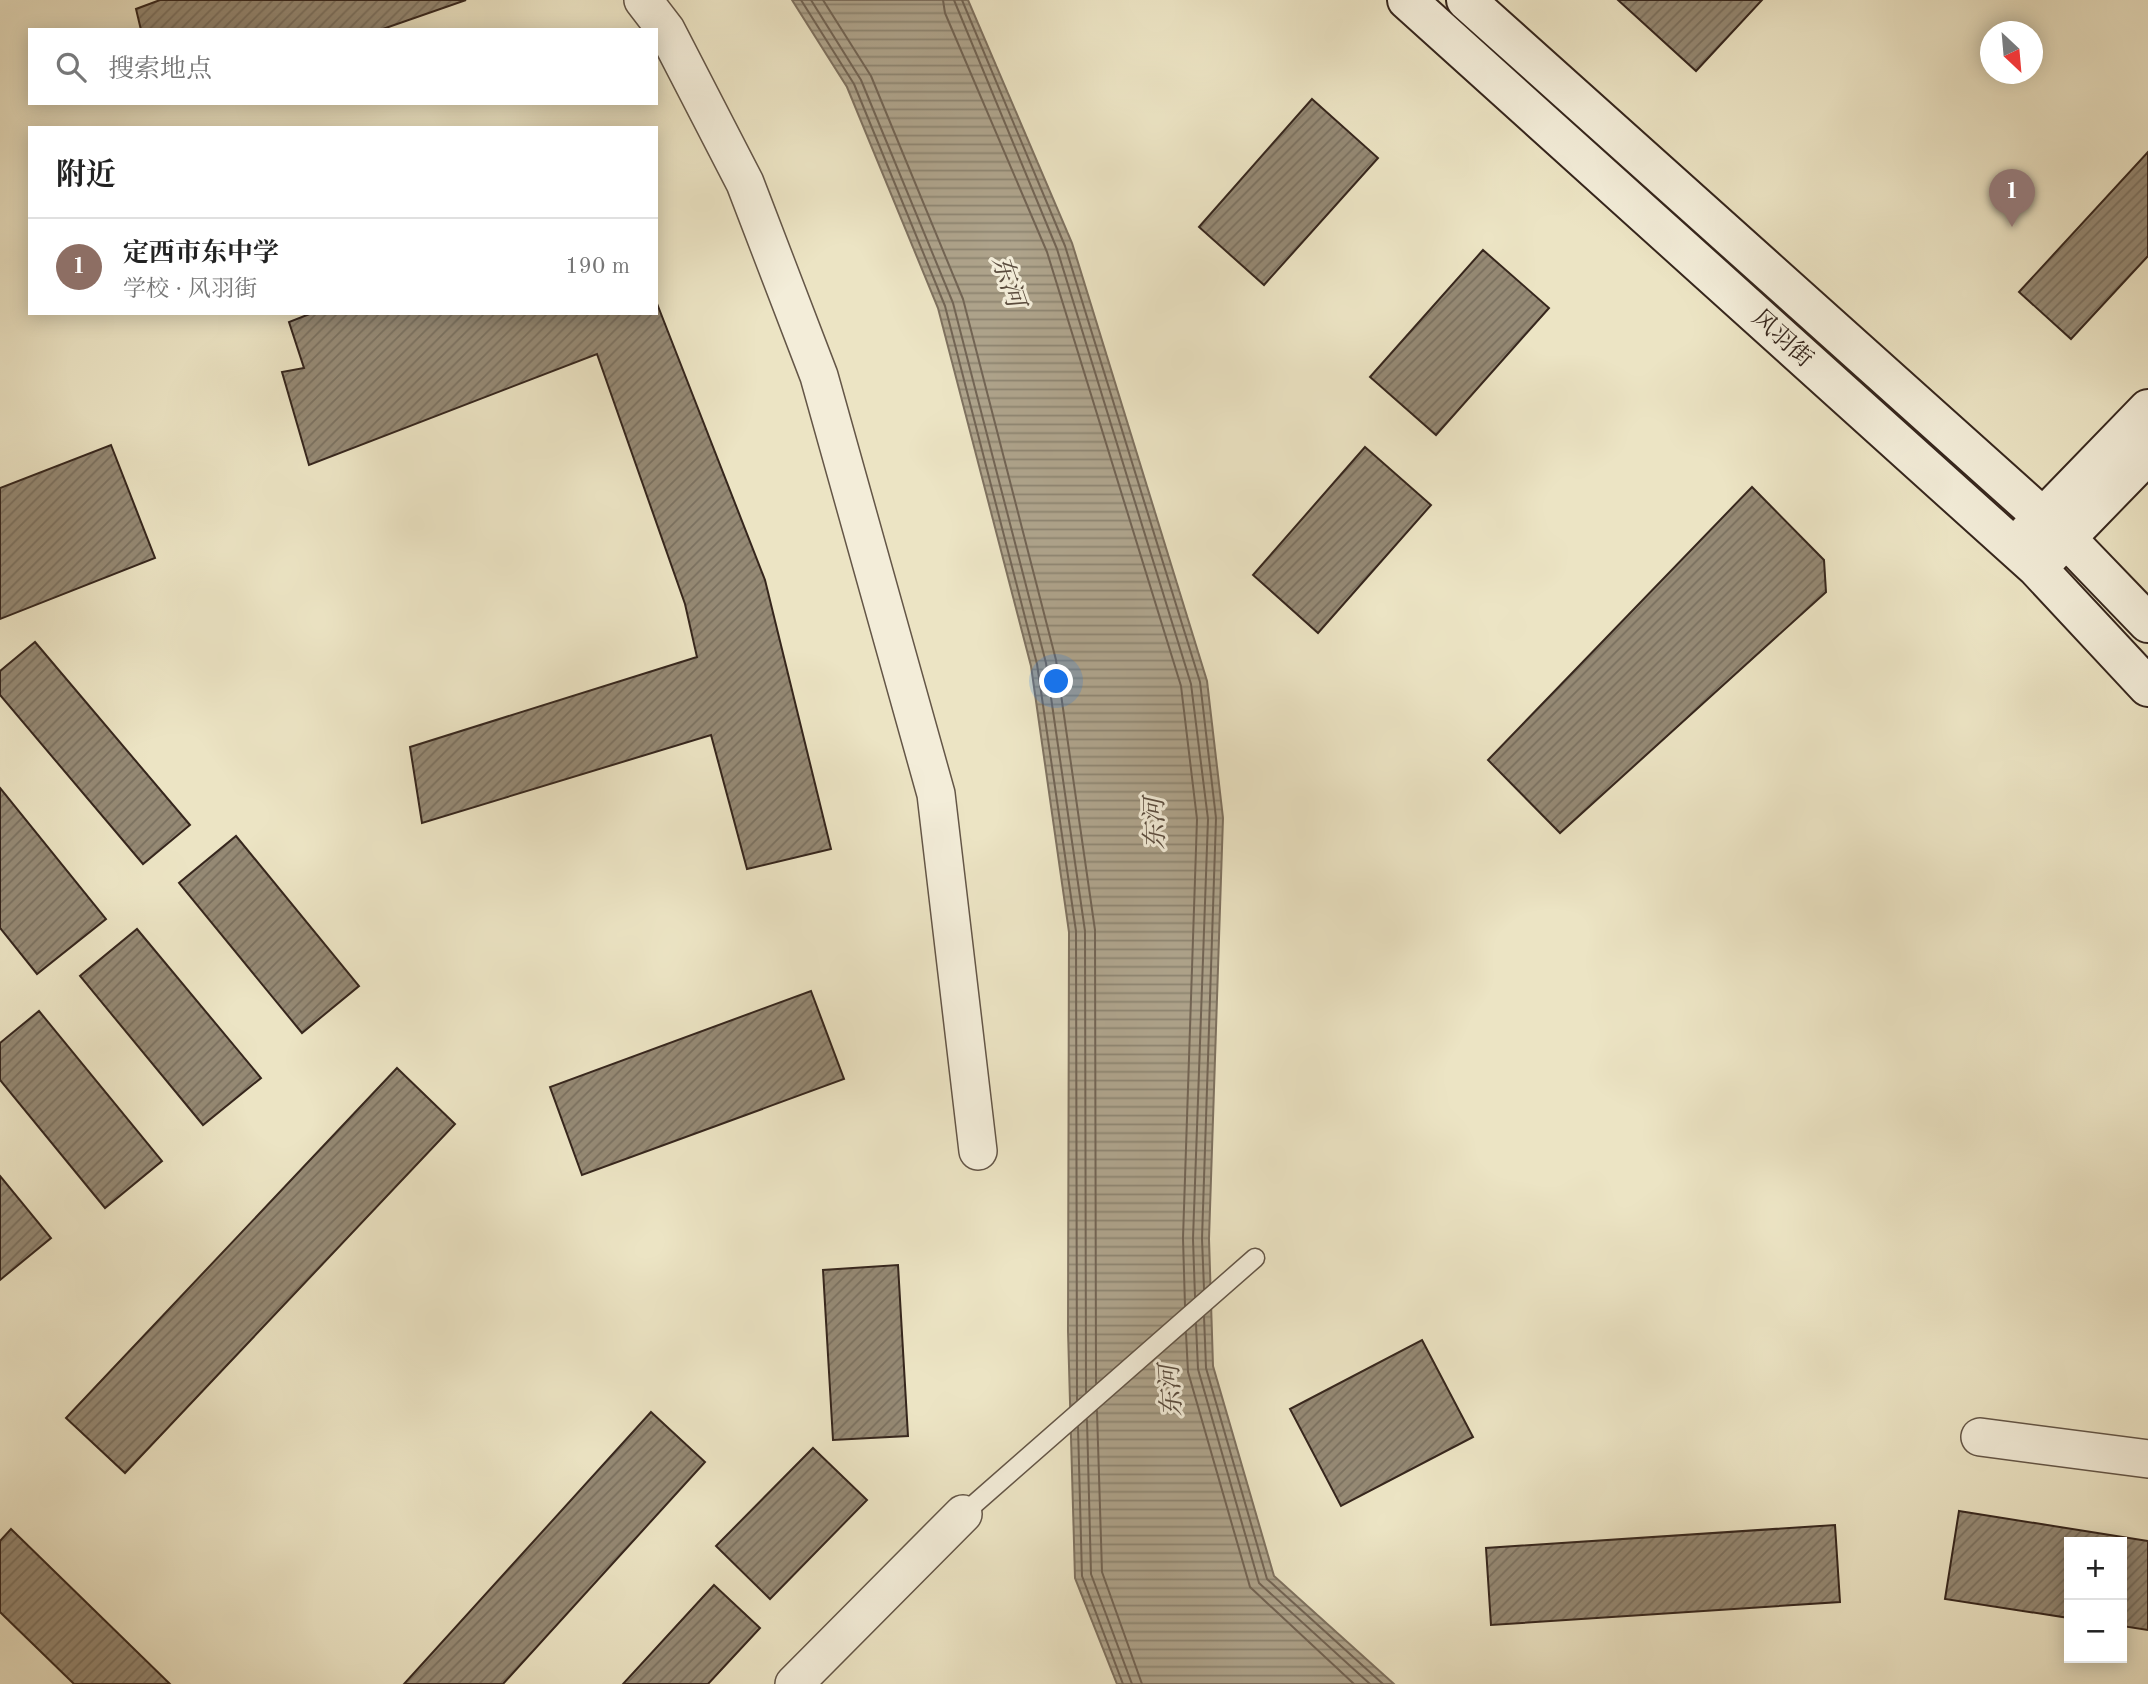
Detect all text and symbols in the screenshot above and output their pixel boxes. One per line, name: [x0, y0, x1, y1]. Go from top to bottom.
north arrow: [1980, 21, 2043, 84]
search box: [28, 28, 658, 105]
icon: search: [52, 48, 90, 86]
text: 搜索地点: [108, 57, 212, 83]
text: 附近: [56, 161, 116, 191]
pin: 1: [1989, 169, 2035, 227]
text: 定西市东中学: [123, 241, 279, 267]
water label: 东河: [986, 252, 1031, 314]
text: 1: [72, 255, 86, 278]
text: 190 m: [565, 255, 630, 278]
text: 学校 · 风羽街: [123, 278, 257, 301]
street label: 风羽街: [1747, 304, 1818, 372]
your location: [1039, 664, 1073, 698]
water label: 东河: [1140, 794, 1169, 850]
water label: 东河: [1155, 1360, 1187, 1418]
map controls: [2064, 1537, 2127, 1663]
button: +: [2064, 1537, 2127, 1600]
button: −: [2064, 1600, 2127, 1663]

